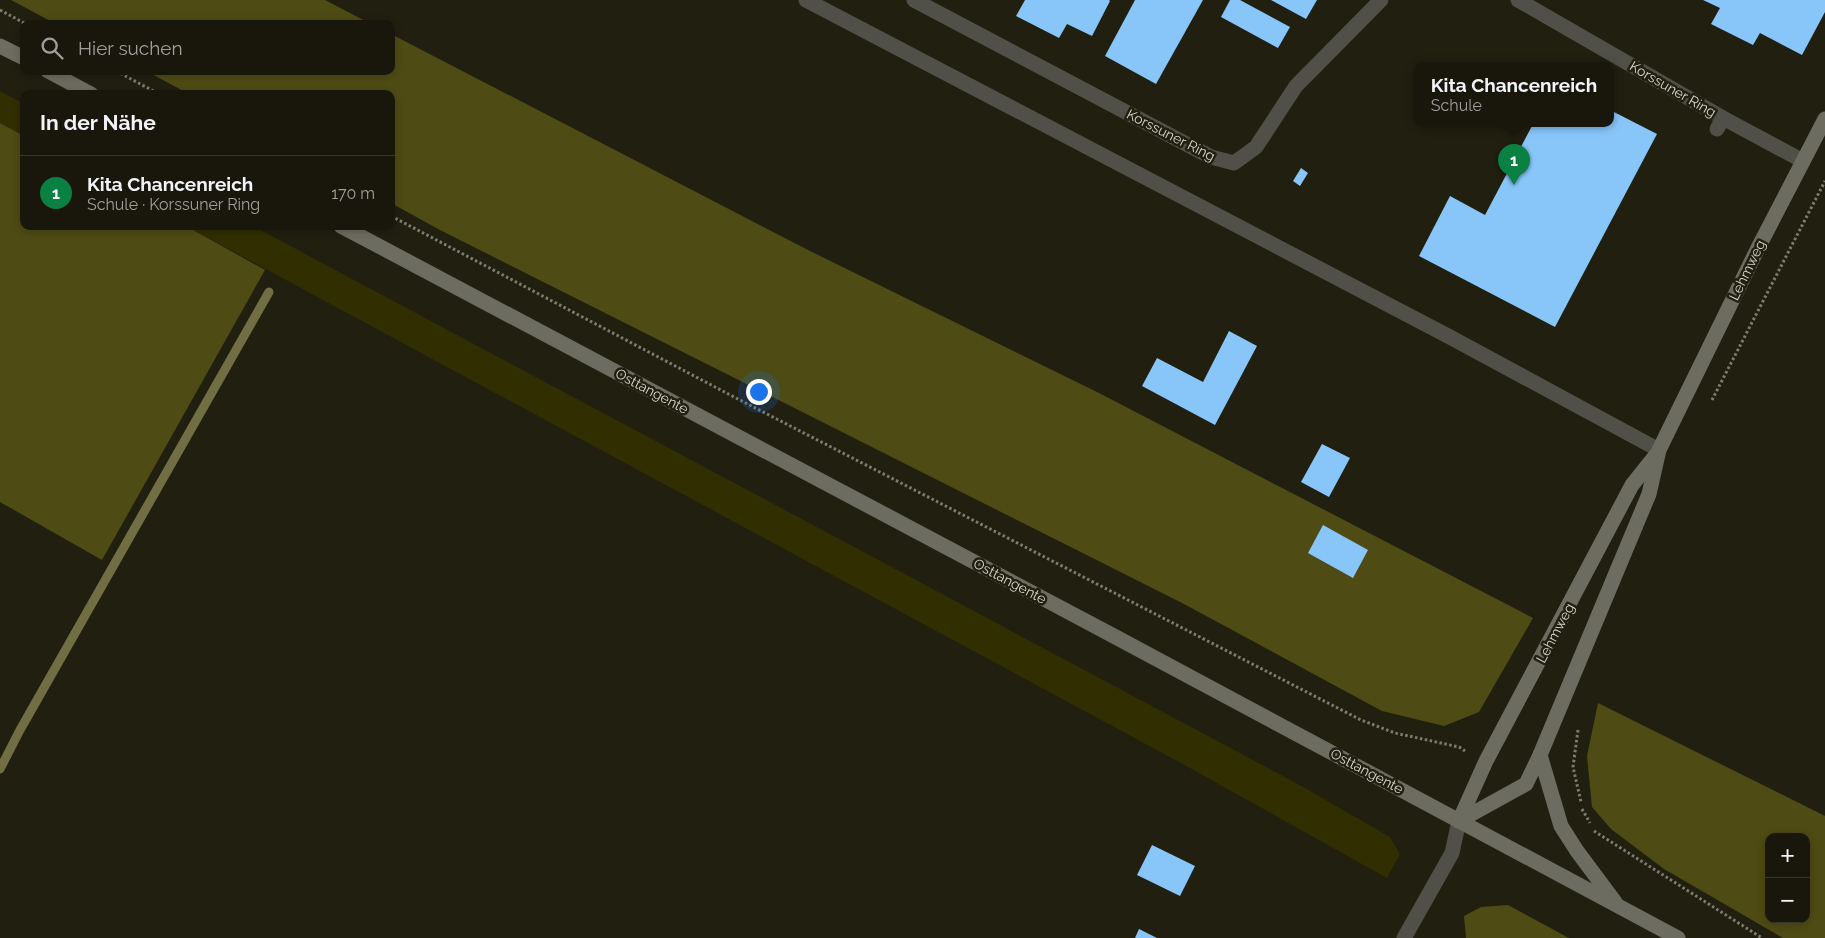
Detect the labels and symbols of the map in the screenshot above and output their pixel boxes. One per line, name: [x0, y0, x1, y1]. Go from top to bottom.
street label: Korssuner Ring: [1627, 58, 1719, 120]
street label: Korssuner Ring: [1124, 106, 1218, 164]
pin: 1: [1498, 144, 1530, 185]
street label: Lehmweg: [1726, 237, 1768, 303]
street label: Osttangente: [613, 365, 691, 417]
your location: [746, 379, 772, 405]
street label: Osttangente: [971, 555, 1049, 607]
street label: Lehmweg: [1533, 601, 1577, 665]
street label: Osttangente: [1328, 745, 1406, 797]

